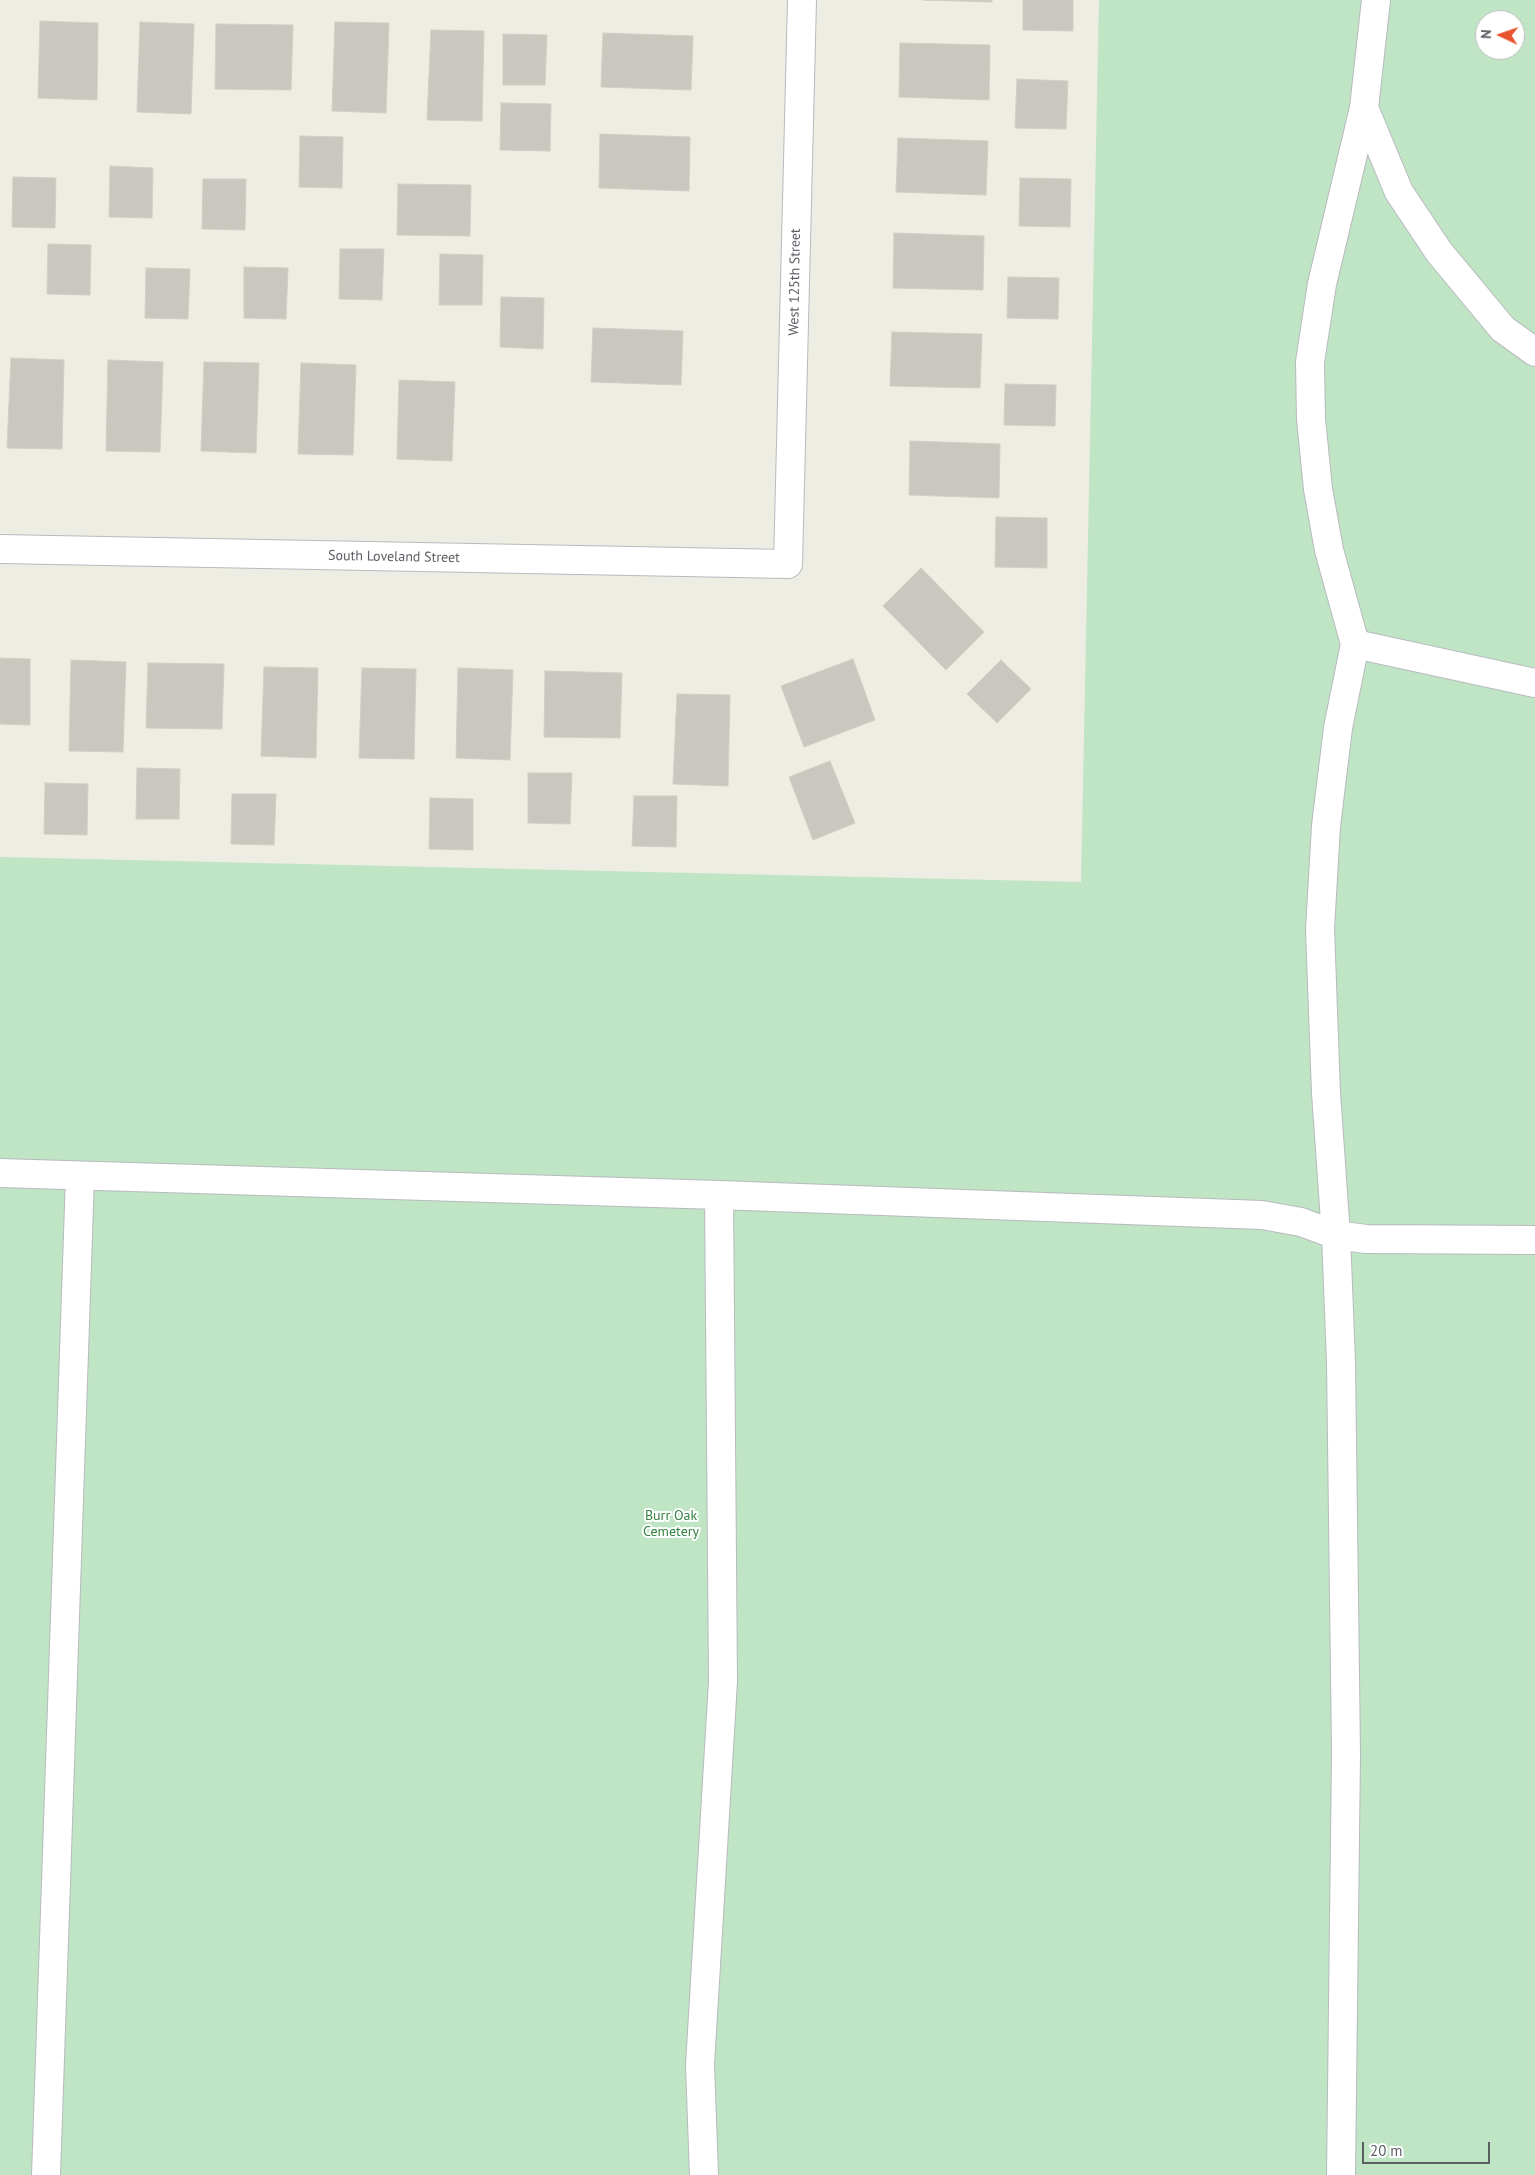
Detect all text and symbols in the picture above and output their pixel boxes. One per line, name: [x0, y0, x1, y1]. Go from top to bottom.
north arrow: [1475, 10, 1525, 60]
text: N: [1477, 29, 1495, 39]
street label: West 125th Street: [786, 228, 804, 336]
street label: South Loveland Street: [328, 547, 460, 567]
park label: Burr Oak Cemetery: [643, 1508, 699, 1540]
scale bar: [1365, 2132, 1492, 2164]
text: 20 m: [1370, 2141, 1403, 2160]

